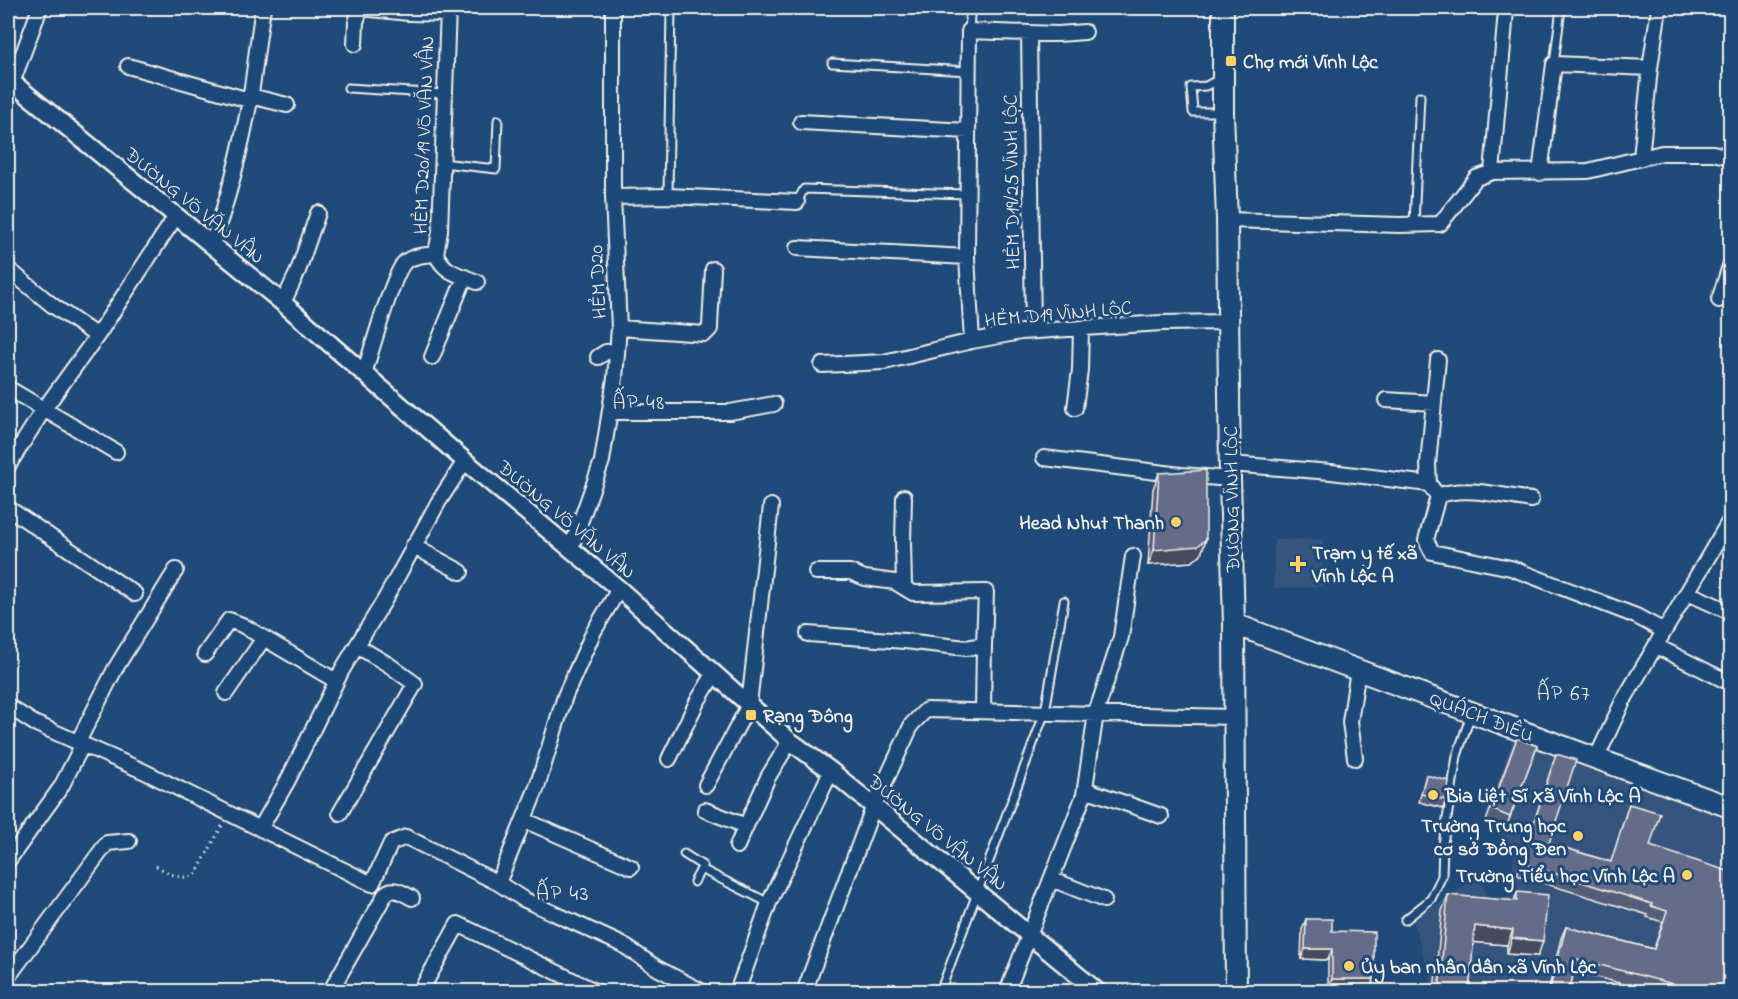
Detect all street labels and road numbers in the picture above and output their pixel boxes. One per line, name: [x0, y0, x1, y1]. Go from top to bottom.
street label: HẺM D20/19 VÕ VĂN VÂN: [408, 35, 443, 235]
street label: HẺM D19/25 VĨNH LỘC: [997, 94, 1030, 270]
street label: ĐƯỜNG VÕ VĂN VÂN: [117, 141, 270, 272]
street label: HẺM D20: [583, 244, 616, 320]
street label: HẺM D19 VĨNH LỘC: [983, 295, 1133, 336]
street label: ĐƯỜNG VĨNH LỘC: [1218, 426, 1249, 573]
street label: ĐƯỜNG VÕ VĂN VÂN: [489, 454, 641, 587]
street label: QUÁCH ĐIÊU: [1425, 685, 1537, 752]
street label: ĐƯỜNG VÕ VĂN VÂN: [860, 768, 1013, 899]

